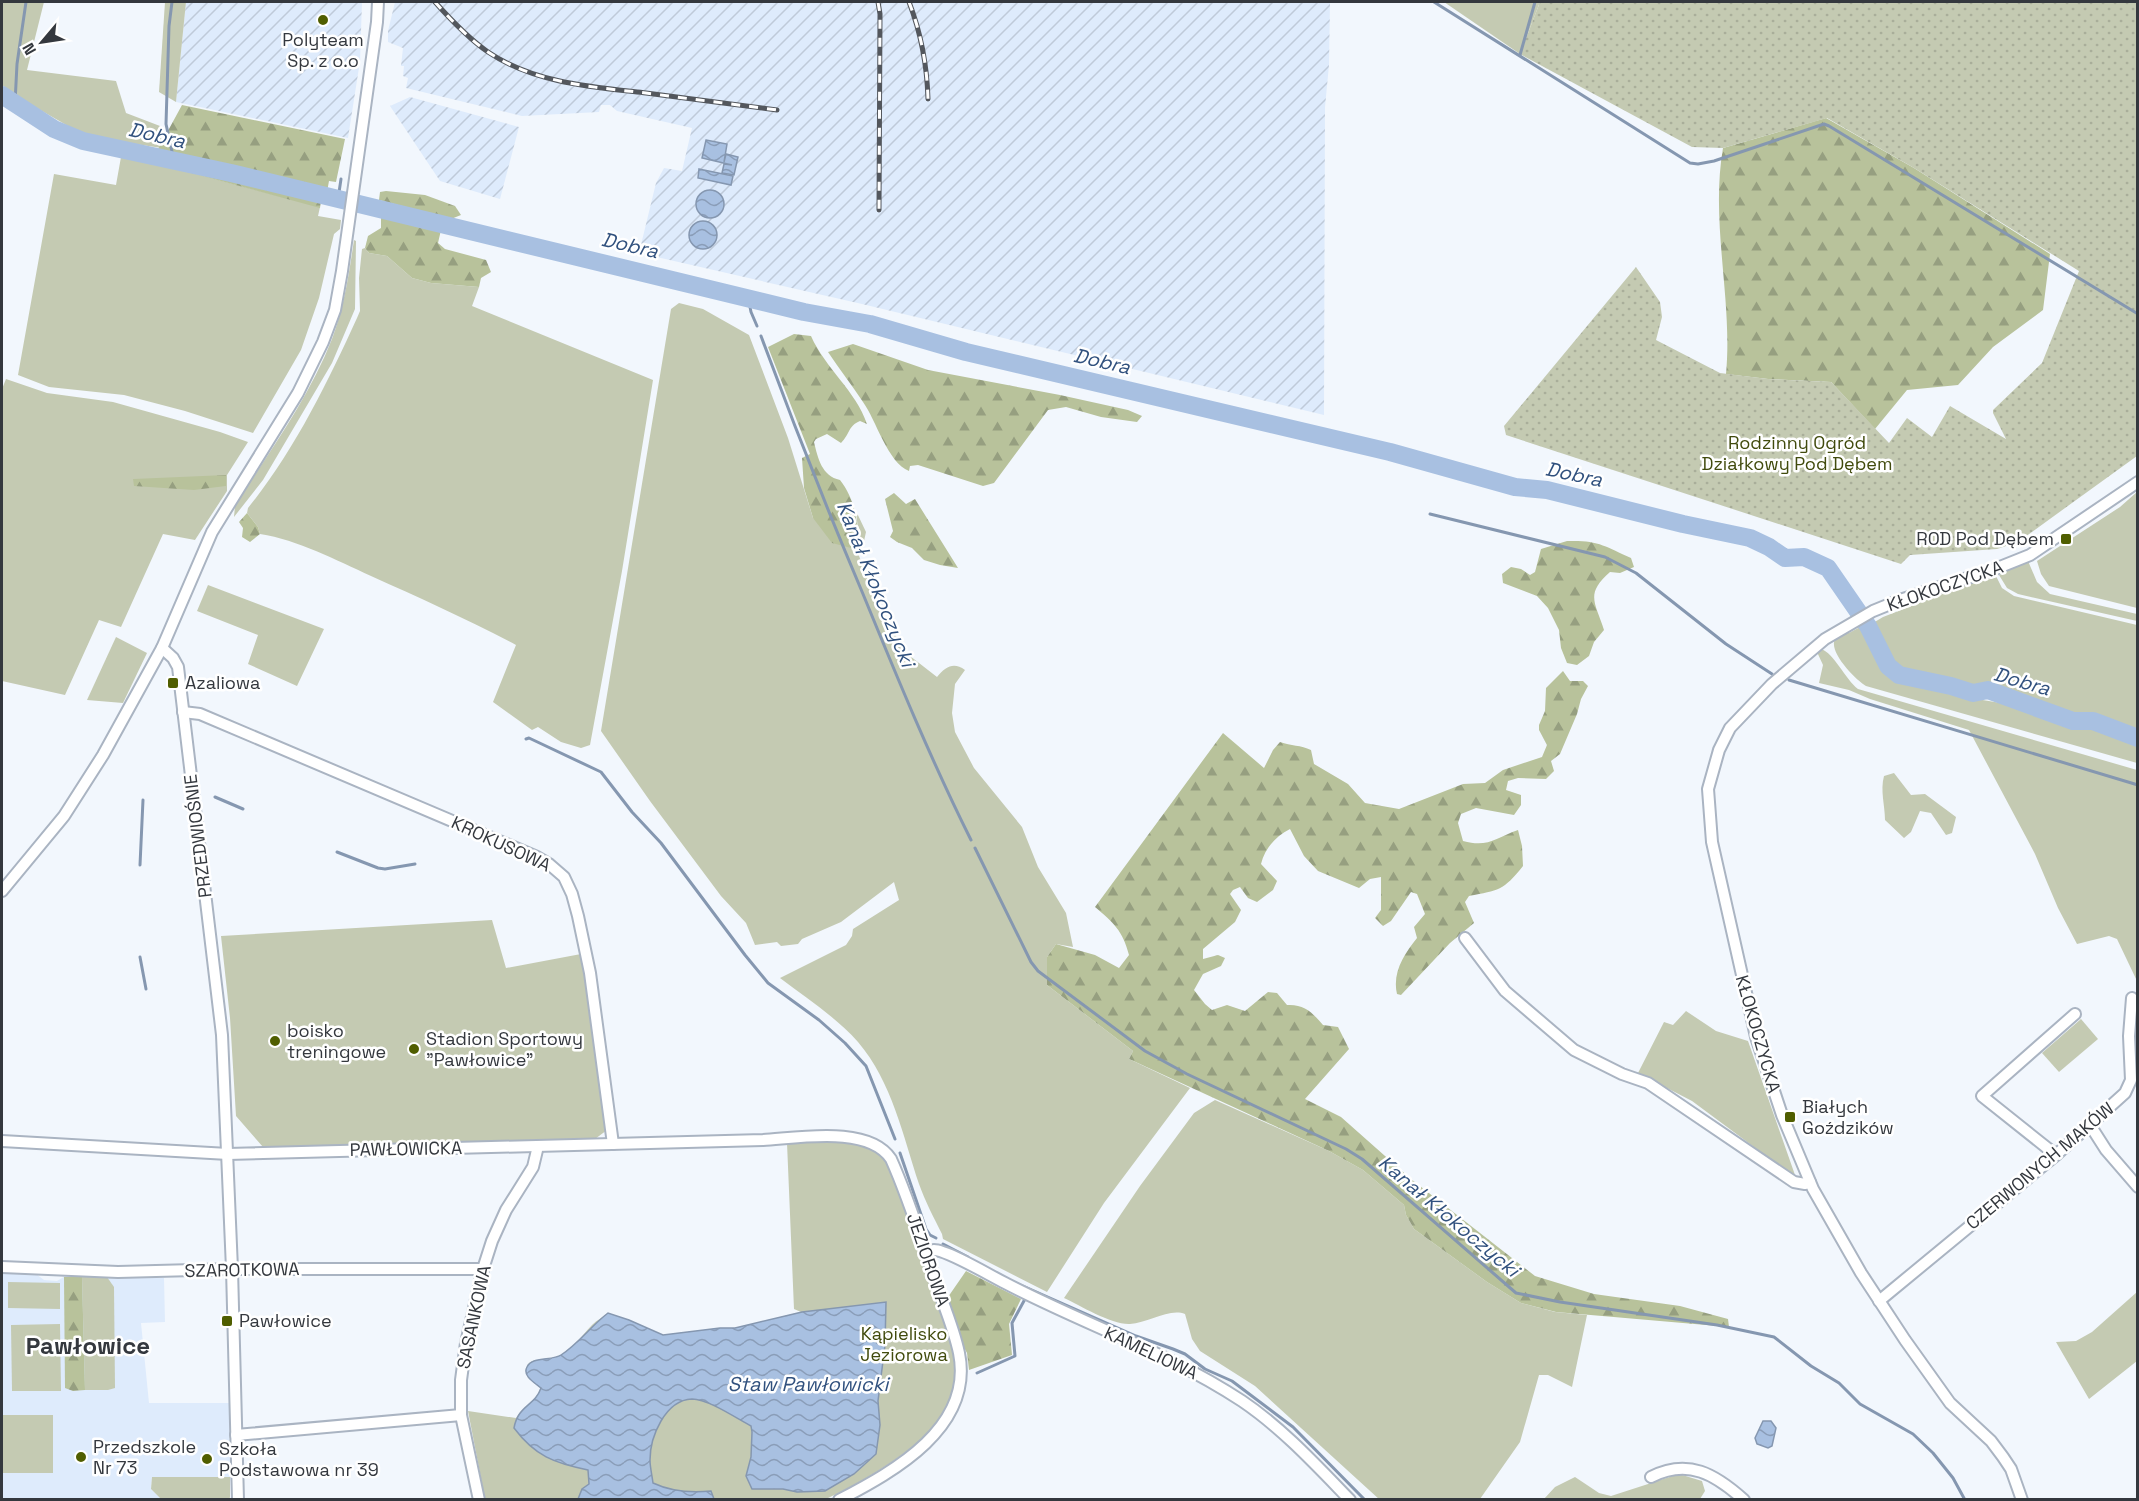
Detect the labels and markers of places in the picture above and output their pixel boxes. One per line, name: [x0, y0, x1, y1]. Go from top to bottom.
marker: Polyteam Sp. z o.o: [316, 13, 330, 27]
place label: Polyteam Sp. z o.o: [282, 28, 364, 72]
place label: ROD Pod Dębem: [1916, 527, 2054, 550]
marker: ROD Pod Dębem: [2059, 532, 2073, 546]
place label: Azaliowa: [185, 671, 260, 694]
marker: Azaliowa: [166, 676, 180, 690]
place label: boisko treningowe: [287, 1019, 386, 1063]
place label: Stadion Sportowy "Pawłowice": [426, 1027, 583, 1071]
marker: boisko treningowe: [268, 1034, 282, 1048]
marker: Stadion Sportowy "Pawłowice": [407, 1042, 421, 1056]
place label: Białych Goździków: [1802, 1095, 1894, 1139]
marker: Białych Goździków: [1783, 1110, 1797, 1124]
place label: Pawłowice: [239, 1309, 332, 1332]
marker: Pawłowice: [220, 1314, 234, 1328]
place label: Przedszkole Nr 73: [93, 1435, 196, 1479]
place label: Szkoła Podstawowa nr 39: [219, 1437, 379, 1481]
marker: Przedszkole Nr 73: [74, 1450, 88, 1464]
marker: Szkoła Podstawowa nr 39: [200, 1452, 214, 1466]

